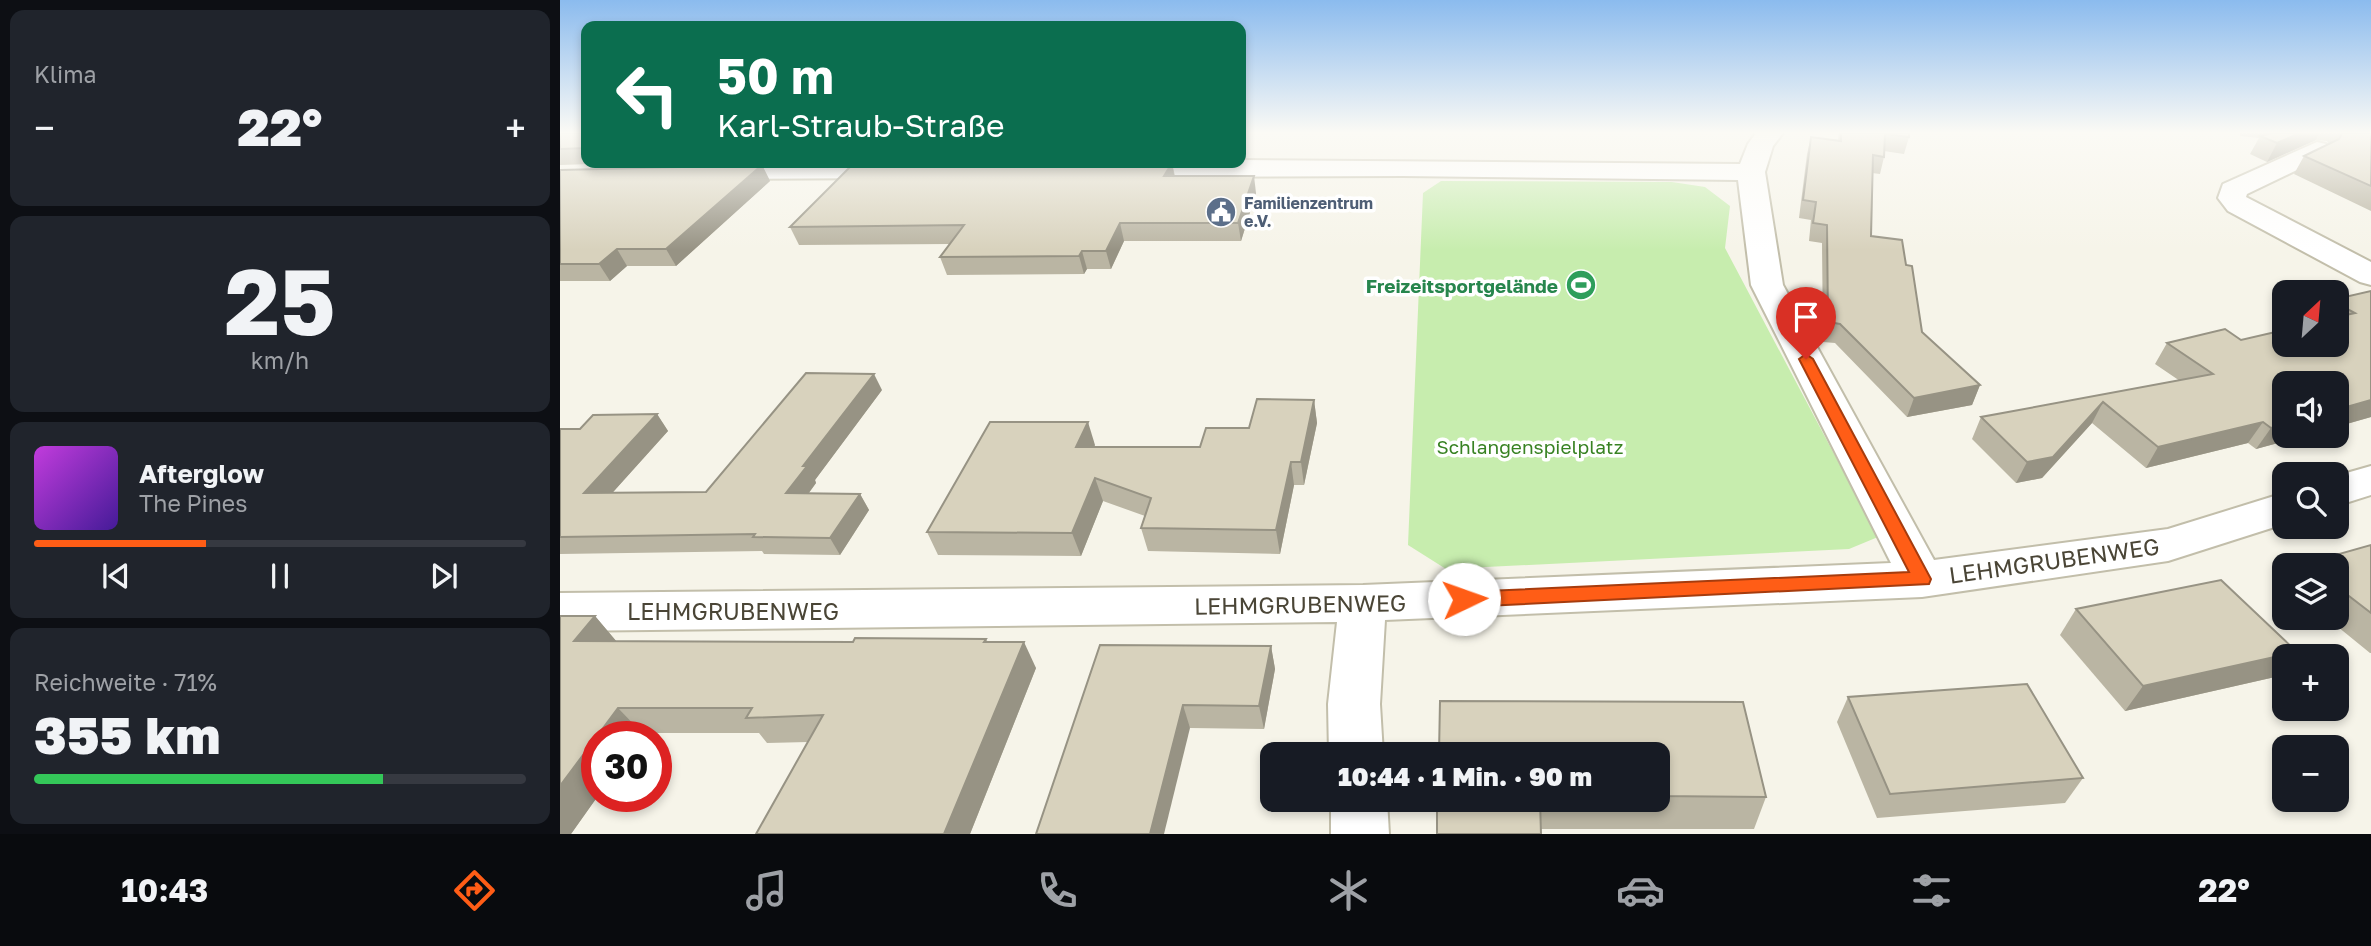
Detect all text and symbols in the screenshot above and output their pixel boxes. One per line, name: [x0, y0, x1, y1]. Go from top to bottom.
text: 50 m: [717, 46, 834, 105]
icon: left: [602, 49, 693, 140]
text: Klima: [34, 60, 97, 88]
text: 22°: [238, 95, 322, 157]
text: −: [34, 105, 55, 150]
text: +: [505, 105, 526, 150]
text: Karl-Straub-Straße: [717, 106, 1005, 144]
place label: Familienzentrum e.V.: [1244, 193, 1373, 231]
public building icon: Familienzentrum e.V.: [1204, 195, 1238, 229]
text: 25: [224, 246, 336, 355]
sports icon: Freizeitsportgelände: [1564, 268, 1598, 302]
place label: Freizeitsportgelände: [1366, 274, 1558, 297]
north arrow: [2272, 280, 2348, 357]
map controls: [2272, 280, 2349, 812]
pin: [1776, 287, 1836, 359]
icon: arrive: [1787, 298, 1825, 336]
text: km/h: [251, 346, 309, 374]
button: sound: [2272, 371, 2349, 448]
park label: Schlangenspielplatz: [1436, 435, 1624, 458]
text: Afterglow: [139, 458, 264, 489]
button: search: [2272, 462, 2349, 539]
text: The Pines: [139, 489, 247, 517]
street label: LEHMGRUBENWEG: [1947, 531, 2161, 589]
button: layers: [2272, 553, 2349, 630]
icon: previous: [97, 557, 135, 595]
icon: pause: [261, 557, 299, 595]
icon: next: [425, 557, 463, 595]
position arrow: [1427, 562, 1501, 636]
street label: LEHMGRUBENWEG: [1194, 588, 1406, 620]
street label: LEHMGRUBENWEG: [627, 597, 839, 625]
button: +: [2272, 644, 2349, 721]
text: Reichweite · 71%: [34, 668, 217, 696]
text: 355 km: [34, 703, 221, 765]
speed limit sign: 30: [581, 721, 672, 812]
button: −: [2272, 735, 2349, 812]
text: 10:44 · 1 Min. · 90 m: [1338, 761, 1592, 792]
icon: directions: [450, 866, 499, 915]
icon: music: [742, 866, 791, 915]
icon: phone: [1033, 866, 1082, 915]
icon: climate: [1324, 866, 1373, 915]
icon: car: [1616, 866, 1665, 915]
icon: filters: [1907, 866, 1956, 915]
text: 10:43: [121, 871, 208, 909]
text: 22°: [2198, 871, 2250, 909]

